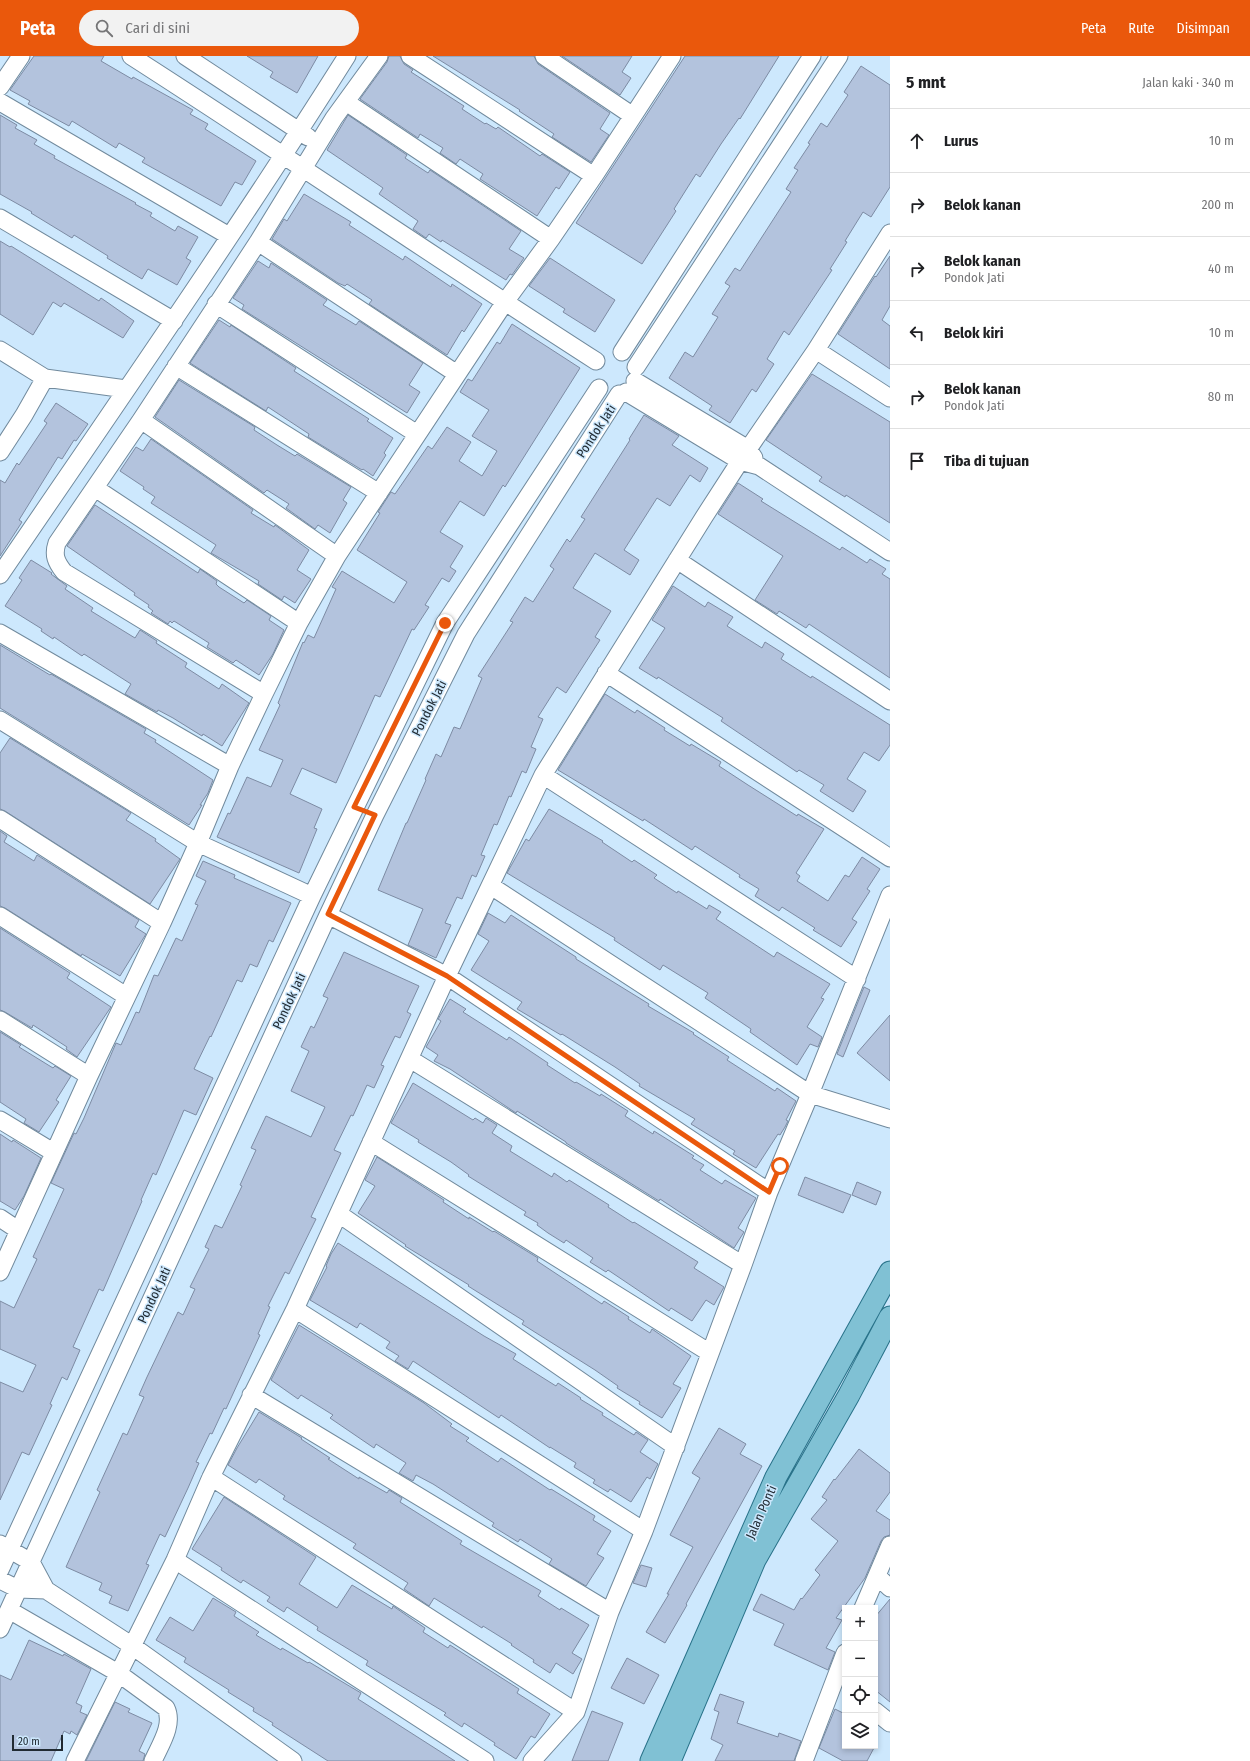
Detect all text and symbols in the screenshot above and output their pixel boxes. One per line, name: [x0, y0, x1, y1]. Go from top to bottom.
search box: [79, 10, 359, 46]
text: Peta: [20, 17, 55, 40]
icon: search: [93, 17, 115, 39]
text: Cari di sini: [125, 19, 190, 37]
text: Peta: [1081, 20, 1106, 37]
text: Rute: [1128, 20, 1155, 37]
text: Disimpan: [1177, 20, 1230, 37]
text: 5 mnt: [906, 72, 946, 93]
text: Jalan kaki · 340 m: [1142, 75, 1234, 90]
icon: ahead: [906, 130, 928, 152]
text: Lurus: [944, 132, 978, 150]
text: 10 m: [1209, 133, 1234, 148]
icon: right: [906, 194, 928, 216]
text: Belok kanan: [944, 196, 1021, 214]
text: 200 m: [1202, 197, 1234, 212]
text: Belok kanan: [944, 252, 1021, 270]
icon: right: [906, 258, 928, 280]
text: 40 m: [1208, 261, 1234, 276]
text: Pondok Jati: [944, 270, 1004, 285]
icon: left: [906, 322, 928, 344]
text: Belok kiri: [944, 324, 1004, 342]
text: 10 m: [1209, 325, 1234, 340]
text: Belok kanan: [944, 380, 1021, 398]
icon: right: [906, 386, 928, 408]
text: 80 m: [1208, 389, 1234, 404]
text: Pondok Jati: [944, 398, 1004, 413]
street label: Pondok Jati: [573, 402, 619, 460]
icon: arrive: [906, 450, 928, 472]
text: Tiba di tujuan: [944, 452, 1029, 470]
route end: [436, 614, 454, 632]
street label: Pondok Jati: [409, 678, 449, 738]
street label: Pondok Jati: [269, 970, 309, 1032]
route start: [771, 1157, 789, 1175]
street label: Pondok Jati: [134, 1264, 174, 1326]
street label: Jalan Ponti: [743, 1483, 779, 1541]
map controls: [842, 1605, 878, 1749]
button: +: [842, 1605, 878, 1641]
button: −: [842, 1641, 878, 1677]
button: locate: [842, 1677, 878, 1713]
button: layers: [842, 1713, 878, 1749]
scale bar: [12, 1733, 63, 1752]
text: 20 m: [18, 1735, 40, 1748]

